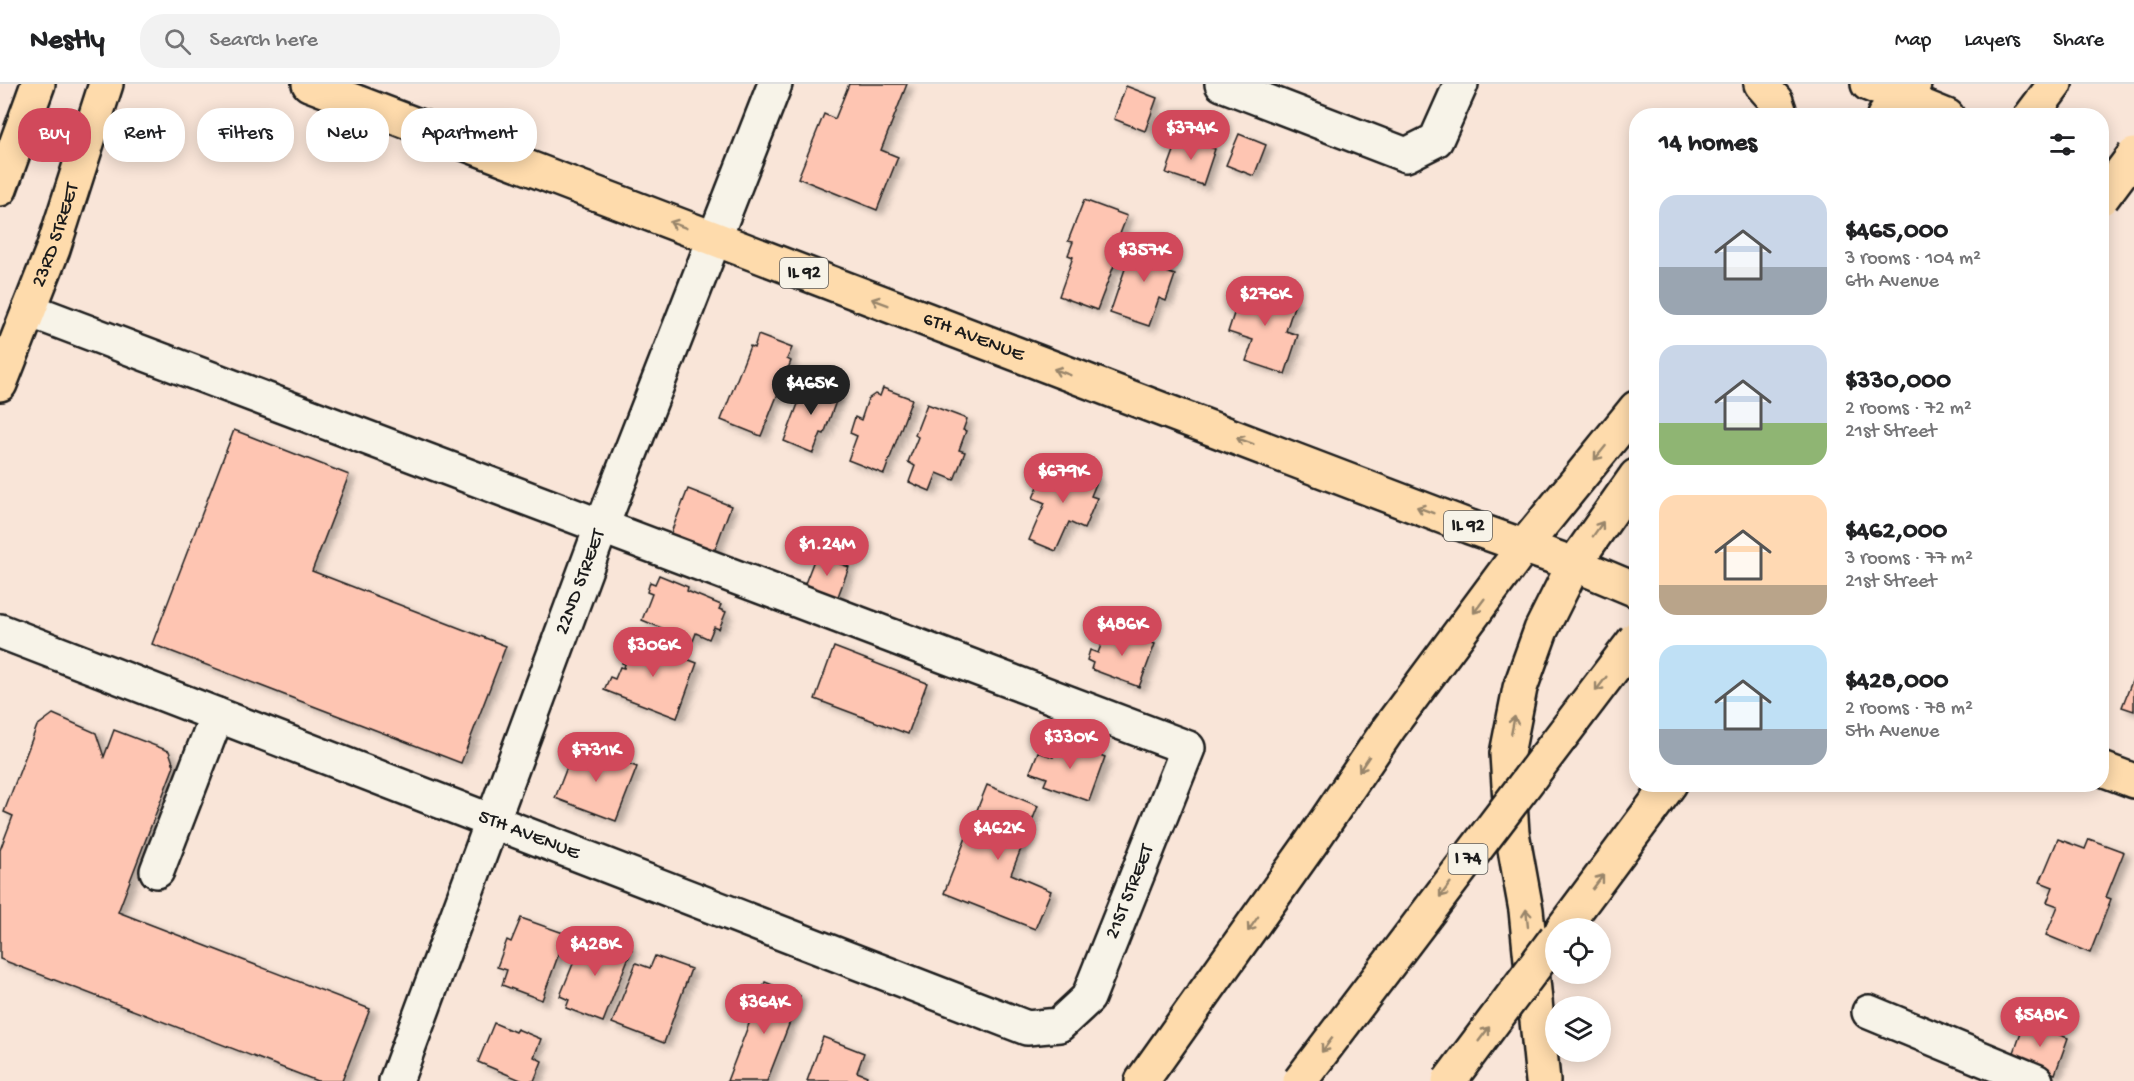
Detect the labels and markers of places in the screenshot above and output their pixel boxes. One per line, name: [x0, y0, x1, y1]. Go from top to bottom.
pin: $374K: [1149, 110, 1233, 161]
pin: $357K: [1102, 232, 1186, 283]
pin: $276K: [1223, 276, 1307, 327]
pin: $465K: [769, 365, 853, 416]
pin: $679K: [1021, 453, 1105, 504]
pin: $1.24M: [778, 526, 876, 577]
pin: $486K: [1080, 606, 1164, 657]
pin: $306K: [611, 627, 695, 678]
pin: $330K: [1028, 719, 1112, 770]
pin: $731K: [554, 732, 638, 783]
pin: $462K: [956, 810, 1040, 861]
pin: $428K: [553, 926, 637, 977]
pin: $364K: [722, 984, 806, 1035]
pin: $548K: [1998, 997, 2082, 1048]

